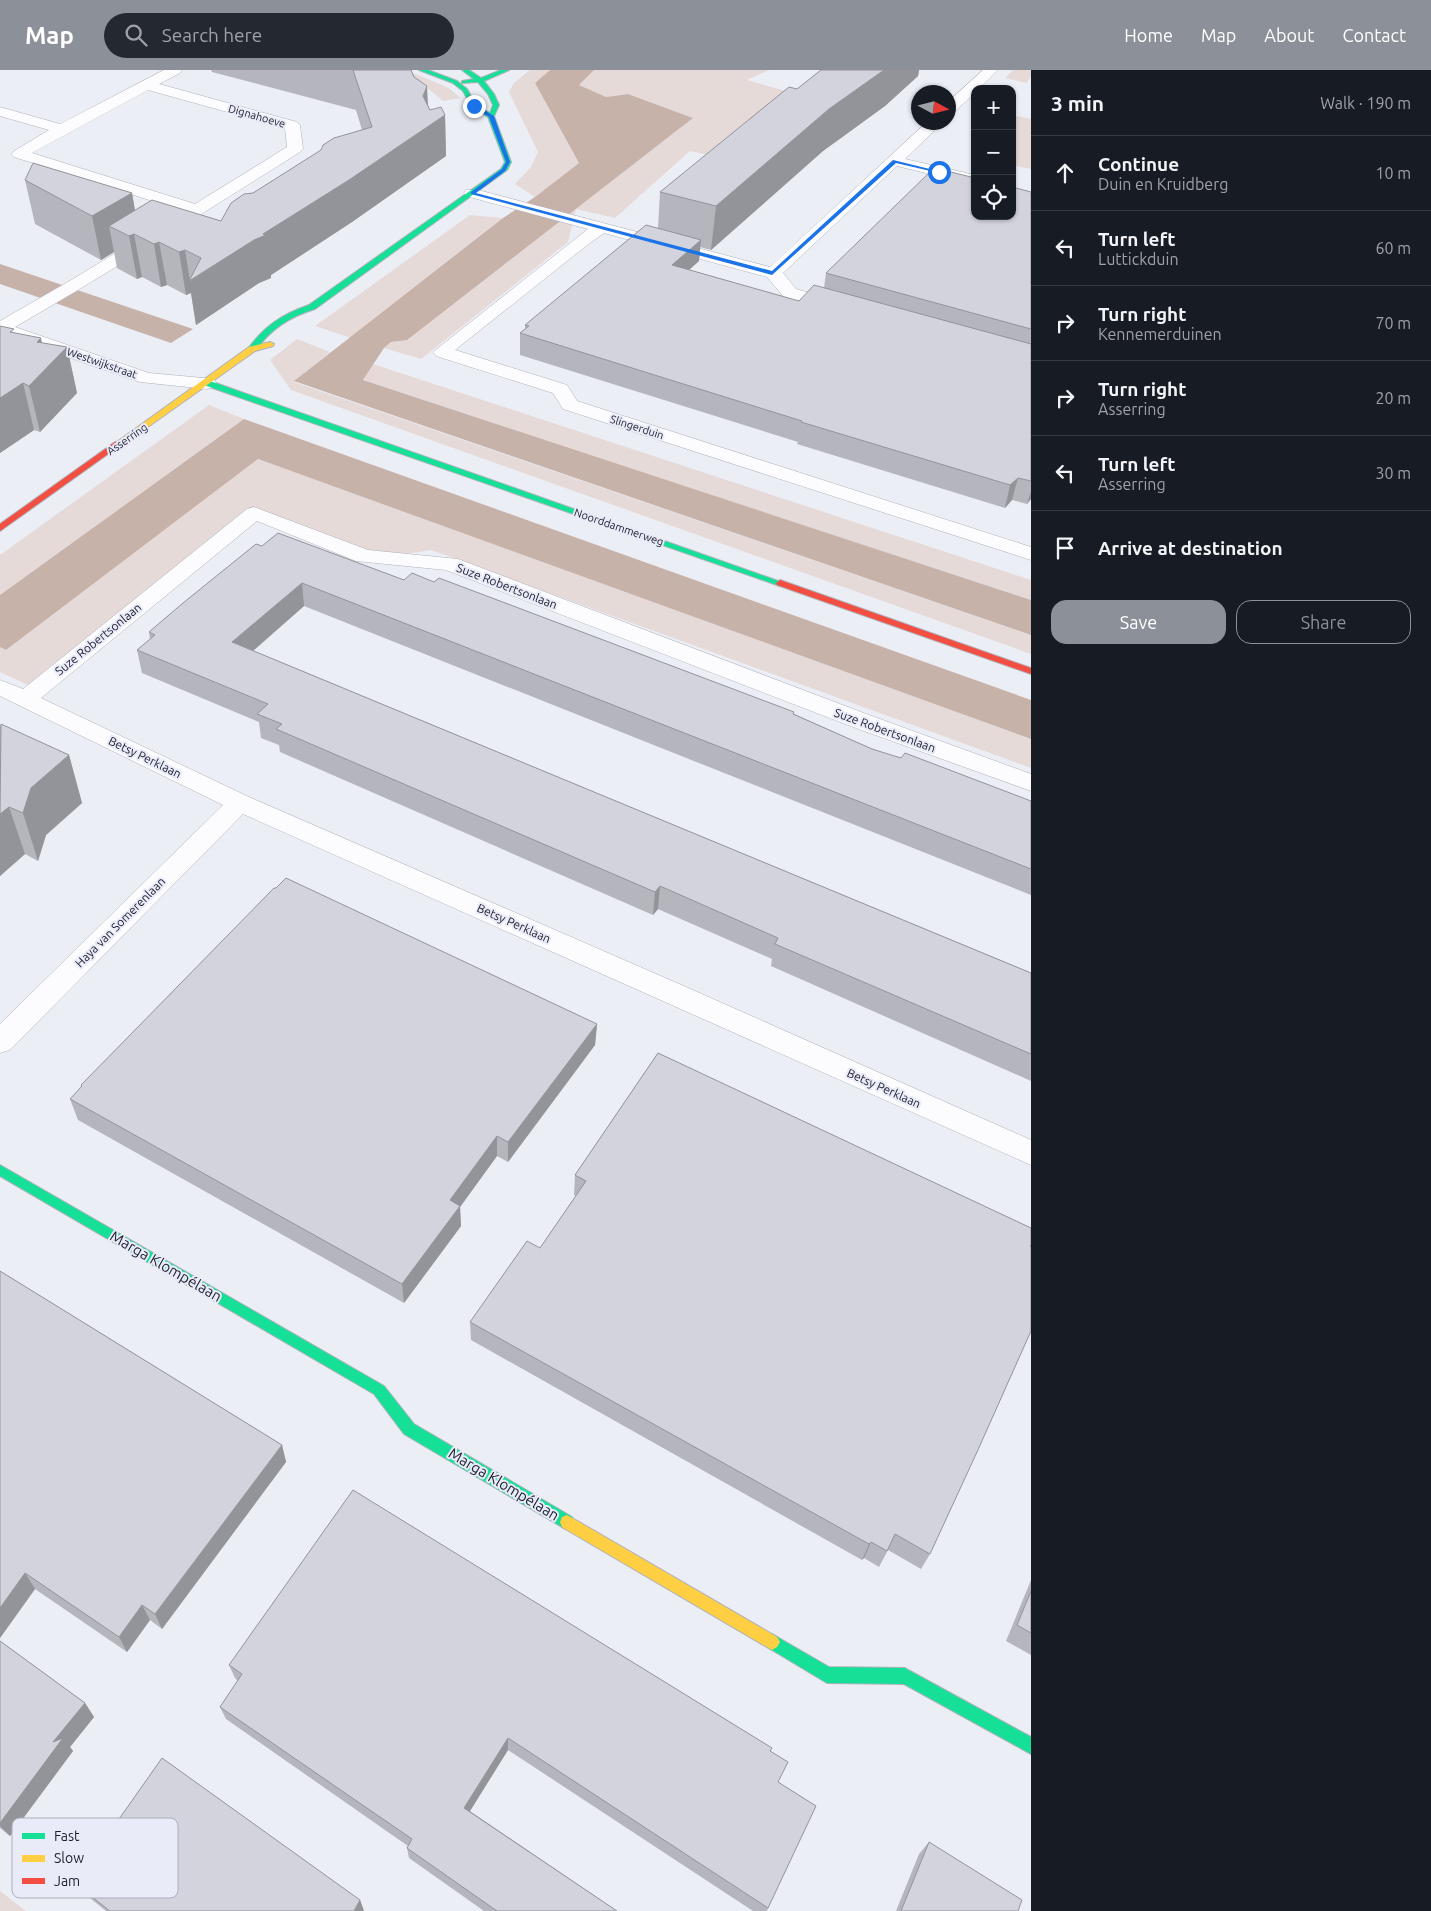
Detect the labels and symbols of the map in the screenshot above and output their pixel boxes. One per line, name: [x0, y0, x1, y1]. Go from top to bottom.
north arrow: [911, 85, 956, 130]
route end: [463, 95, 486, 118]
street label: Dignahoeve: [227, 102, 287, 130]
route start: [928, 161, 951, 184]
street label: Westwijkstraat: [65, 345, 139, 381]
street label: Slingerduin: [609, 413, 665, 441]
street label: Asserring: [105, 421, 149, 457]
street label: Noorddammerweg: [573, 506, 665, 548]
street label: Suze Robertsonlaan: [455, 561, 559, 611]
street label: Suze Robertsonlaan: [52, 600, 144, 678]
street label: Suze Robertsonlaan: [833, 706, 937, 754]
street label: Betsy Perklaan: [107, 734, 183, 780]
street label: Haya van Somerenlaan: [72, 874, 168, 970]
street label: Betsy Perklaan: [475, 901, 553, 945]
street label: Betsy Perklaan: [845, 1066, 923, 1110]
street label: Marga Klompélaan: [107, 1227, 225, 1305]
street label: Marga Klompélaan: [446, 1444, 562, 1524]
legend: [12, 1818, 178, 1898]
text: Fast: [54, 1828, 80, 1844]
text: Slow: [54, 1850, 84, 1866]
text: Jam: [54, 1873, 80, 1889]

